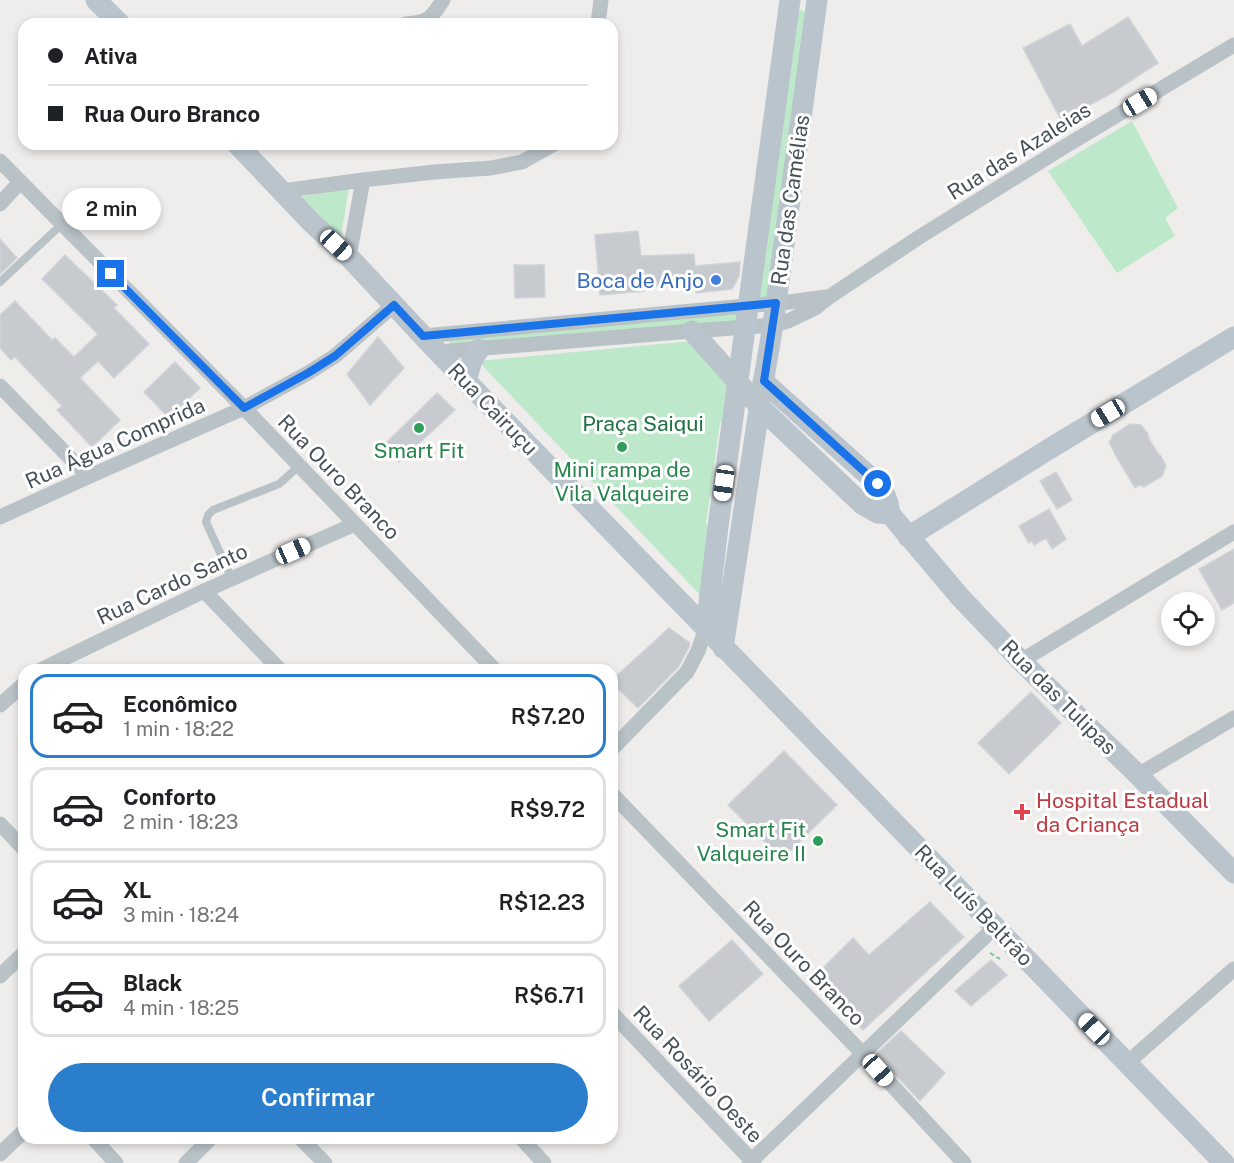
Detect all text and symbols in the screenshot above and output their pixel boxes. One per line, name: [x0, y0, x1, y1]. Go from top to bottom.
text: Ativa: [84, 43, 137, 69]
car: [1120, 85, 1160, 119]
street label: Rua das Azaleias: [943, 97, 1095, 205]
text: Rua Ouro Branco: [84, 101, 260, 127]
street label: Rua das Camélias: [766, 113, 814, 287]
callout: 2 min: [62, 187, 160, 229]
text: 2 min: [86, 197, 137, 221]
car: [317, 226, 355, 264]
route end: [97, 260, 124, 287]
place label: Boca de Anjo: [576, 268, 704, 293]
marker: Boca de Anjo: [709, 273, 723, 287]
street label: Rua Cairuçu: [443, 358, 543, 460]
street label: Rua Água Comprida: [21, 392, 209, 494]
car: [1088, 396, 1128, 430]
street label: Rua Ouro Branco: [273, 409, 405, 545]
park label: Praça Saiqui: [582, 411, 704, 436]
marker: Smart Fit: [412, 421, 426, 435]
place label: Smart Fit: [374, 438, 464, 463]
marker: Mini rampa de Vila Valqueire: [615, 440, 629, 454]
place label: Mini rampa de Vila Valqueire: [553, 457, 691, 506]
car: [713, 464, 735, 502]
route start: [864, 470, 891, 497]
car: [273, 535, 313, 567]
street label: Rua Cardo Santo: [93, 538, 251, 630]
map controls: [1161, 592, 1215, 646]
button: locate: [1161, 592, 1215, 646]
street label: Rua das Tulipas: [996, 634, 1122, 760]
icon: car: [51, 689, 105, 743]
text: Econômico: [123, 691, 238, 717]
text: R$7.20: [511, 703, 585, 729]
text: 1 min · 18:22: [123, 717, 234, 741]
icon: car: [51, 782, 105, 836]
text: Conforto: [123, 784, 216, 810]
place label: Hospital Estadual da Criança: [1036, 788, 1209, 837]
text: R$9.72: [510, 796, 585, 822]
marker: Hospital Estadual da Criança: [1013, 803, 1031, 821]
text: 2 min · 18:23: [123, 810, 238, 834]
place label: Smart Fit Valqueire II: [697, 817, 806, 866]
marker: Smart Fit Valqueire II: [811, 834, 825, 848]
street label: Rua Luís Beltrão: [910, 839, 1038, 971]
icon: car: [51, 875, 105, 929]
text: XL: [123, 877, 151, 903]
text: R$12.23: [499, 889, 585, 915]
street label: Rua Ouro Branco: [738, 895, 870, 1031]
text: 3 min · 18:24: [123, 903, 239, 927]
icon: car: [51, 968, 105, 1022]
text: Black: [123, 970, 182, 996]
text: R$6.71: [514, 982, 585, 1008]
text: 4 min · 18:25: [123, 996, 239, 1020]
street label: Rua Rosário Oeste: [628, 1000, 768, 1148]
car: [1075, 1010, 1113, 1048]
car: [859, 1051, 897, 1089]
button: Confirmar: [48, 1063, 588, 1132]

